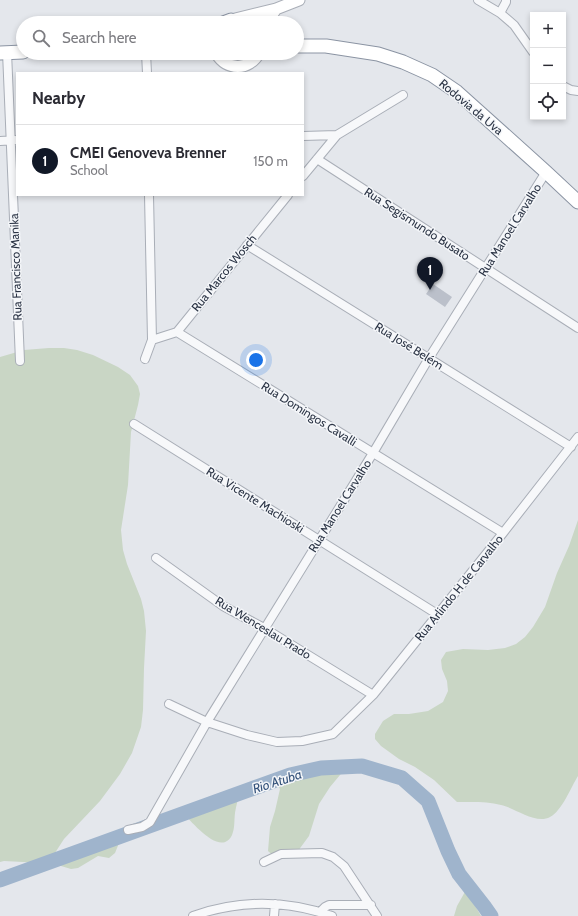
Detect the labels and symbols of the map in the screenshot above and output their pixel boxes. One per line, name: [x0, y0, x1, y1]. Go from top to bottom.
street label: Rodovia da Uva: [436, 75, 507, 138]
street label: Rua Manoel Carvalho: [475, 180, 544, 279]
street label: Rua Segismundo Busato: [362, 184, 473, 264]
street label: Rua Francisco Manika: [6, 213, 25, 321]
street label: Rua Marcos Wosch: [188, 231, 259, 314]
pin: 1: [417, 257, 443, 290]
street label: Rua José Belém: [372, 319, 446, 373]
your location: [246, 350, 266, 370]
street label: Rua Domingos Cavalli: [259, 378, 360, 449]
street label: Rua Manoel Carvalho: [305, 456, 374, 555]
street label: Rua Vicente Machioski: [204, 463, 307, 536]
street label: Rua Arlindo H de Carvalho: [411, 531, 506, 644]
street label: Rua Wenceslau Prado: [213, 593, 314, 662]
water label: Rio Atuba: [250, 766, 304, 796]

